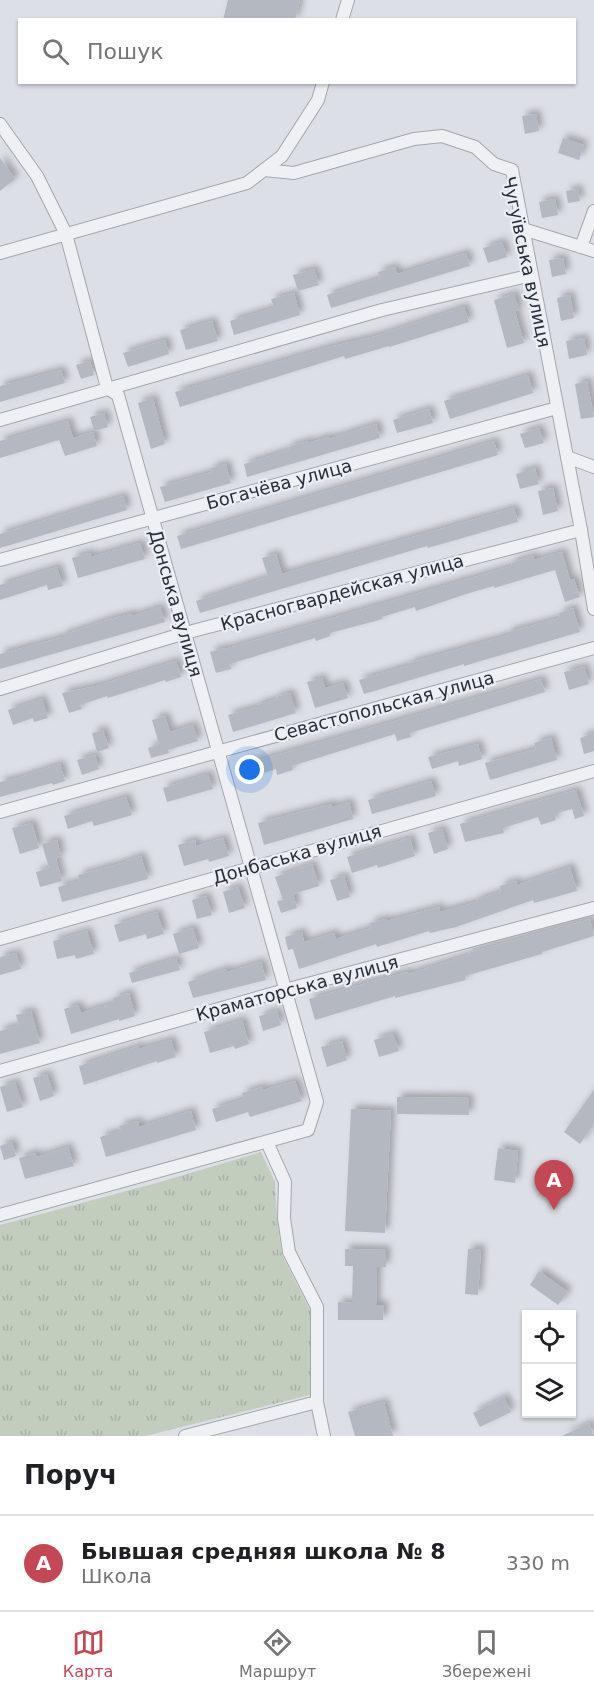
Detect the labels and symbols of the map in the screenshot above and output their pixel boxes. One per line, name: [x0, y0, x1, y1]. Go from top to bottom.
street label: Чугуївська вулиця: [499, 175, 555, 349]
street label: Богачёва улица: [204, 454, 354, 514]
street label: Донська вулиця: [145, 527, 207, 679]
street label: Красногвардейская улица: [218, 549, 466, 635]
street label: Севастопольская улица: [272, 666, 496, 746]
your location: [235, 755, 264, 784]
street label: Донбаська вулиця: [210, 820, 384, 888]
street label: Краматорська вулиця: [194, 951, 400, 1025]
pin: A: [534, 1160, 574, 1210]

